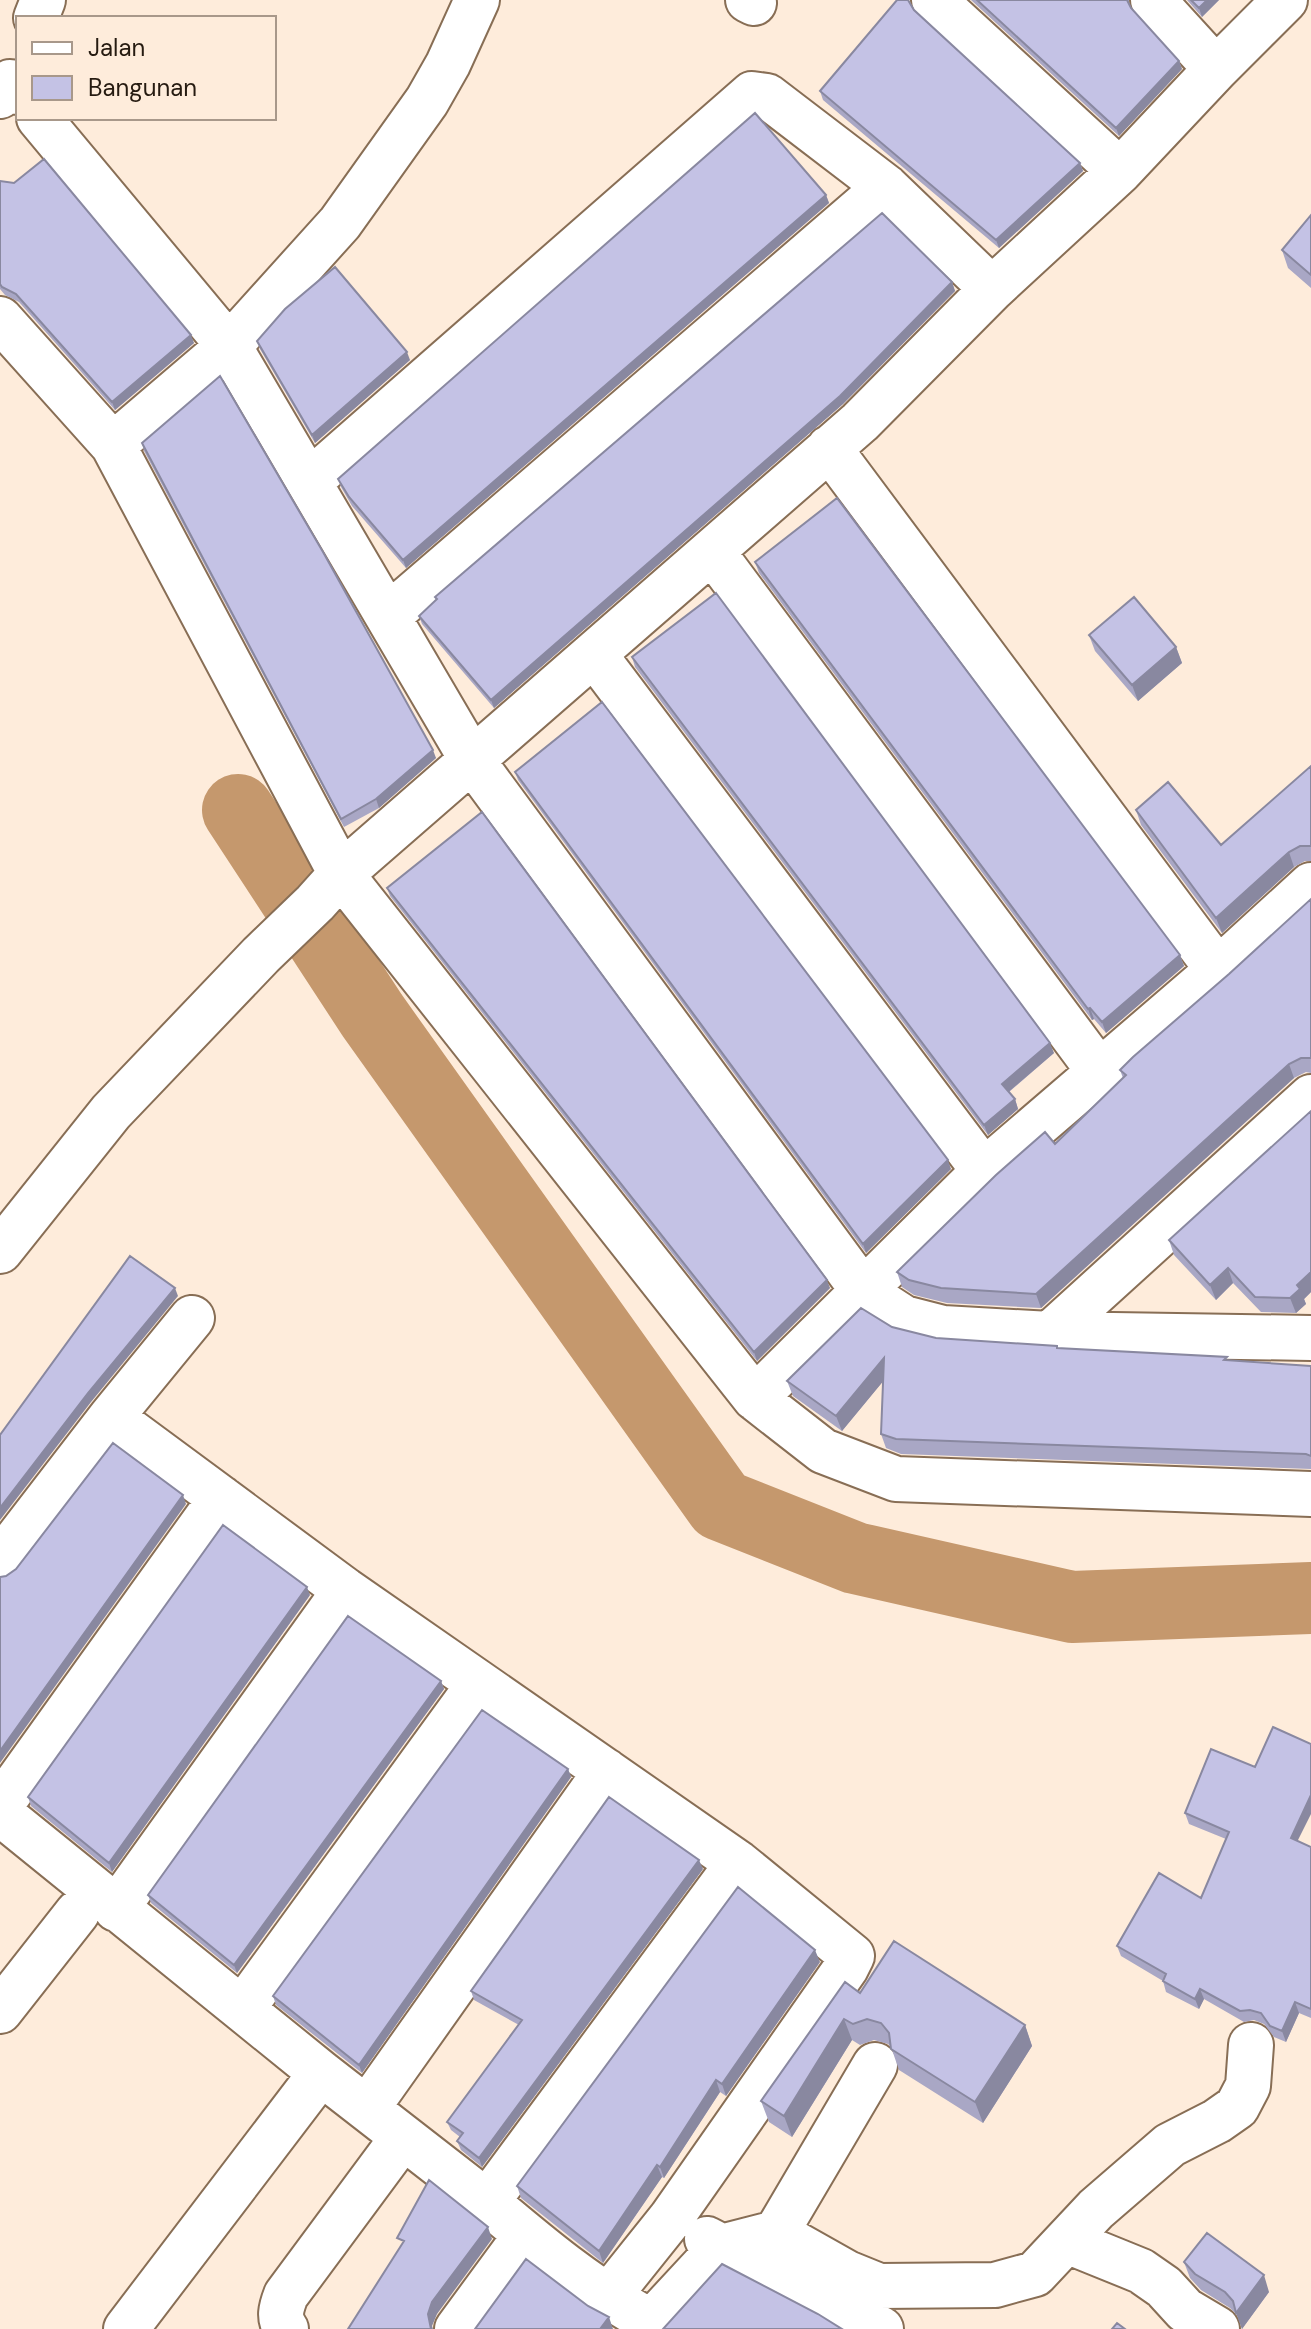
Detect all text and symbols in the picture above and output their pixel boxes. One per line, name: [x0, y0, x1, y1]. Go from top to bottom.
legend: [16, 16, 276, 120]
text: Jalan: [88, 32, 145, 63]
text: Bangunan: [88, 72, 197, 103]

